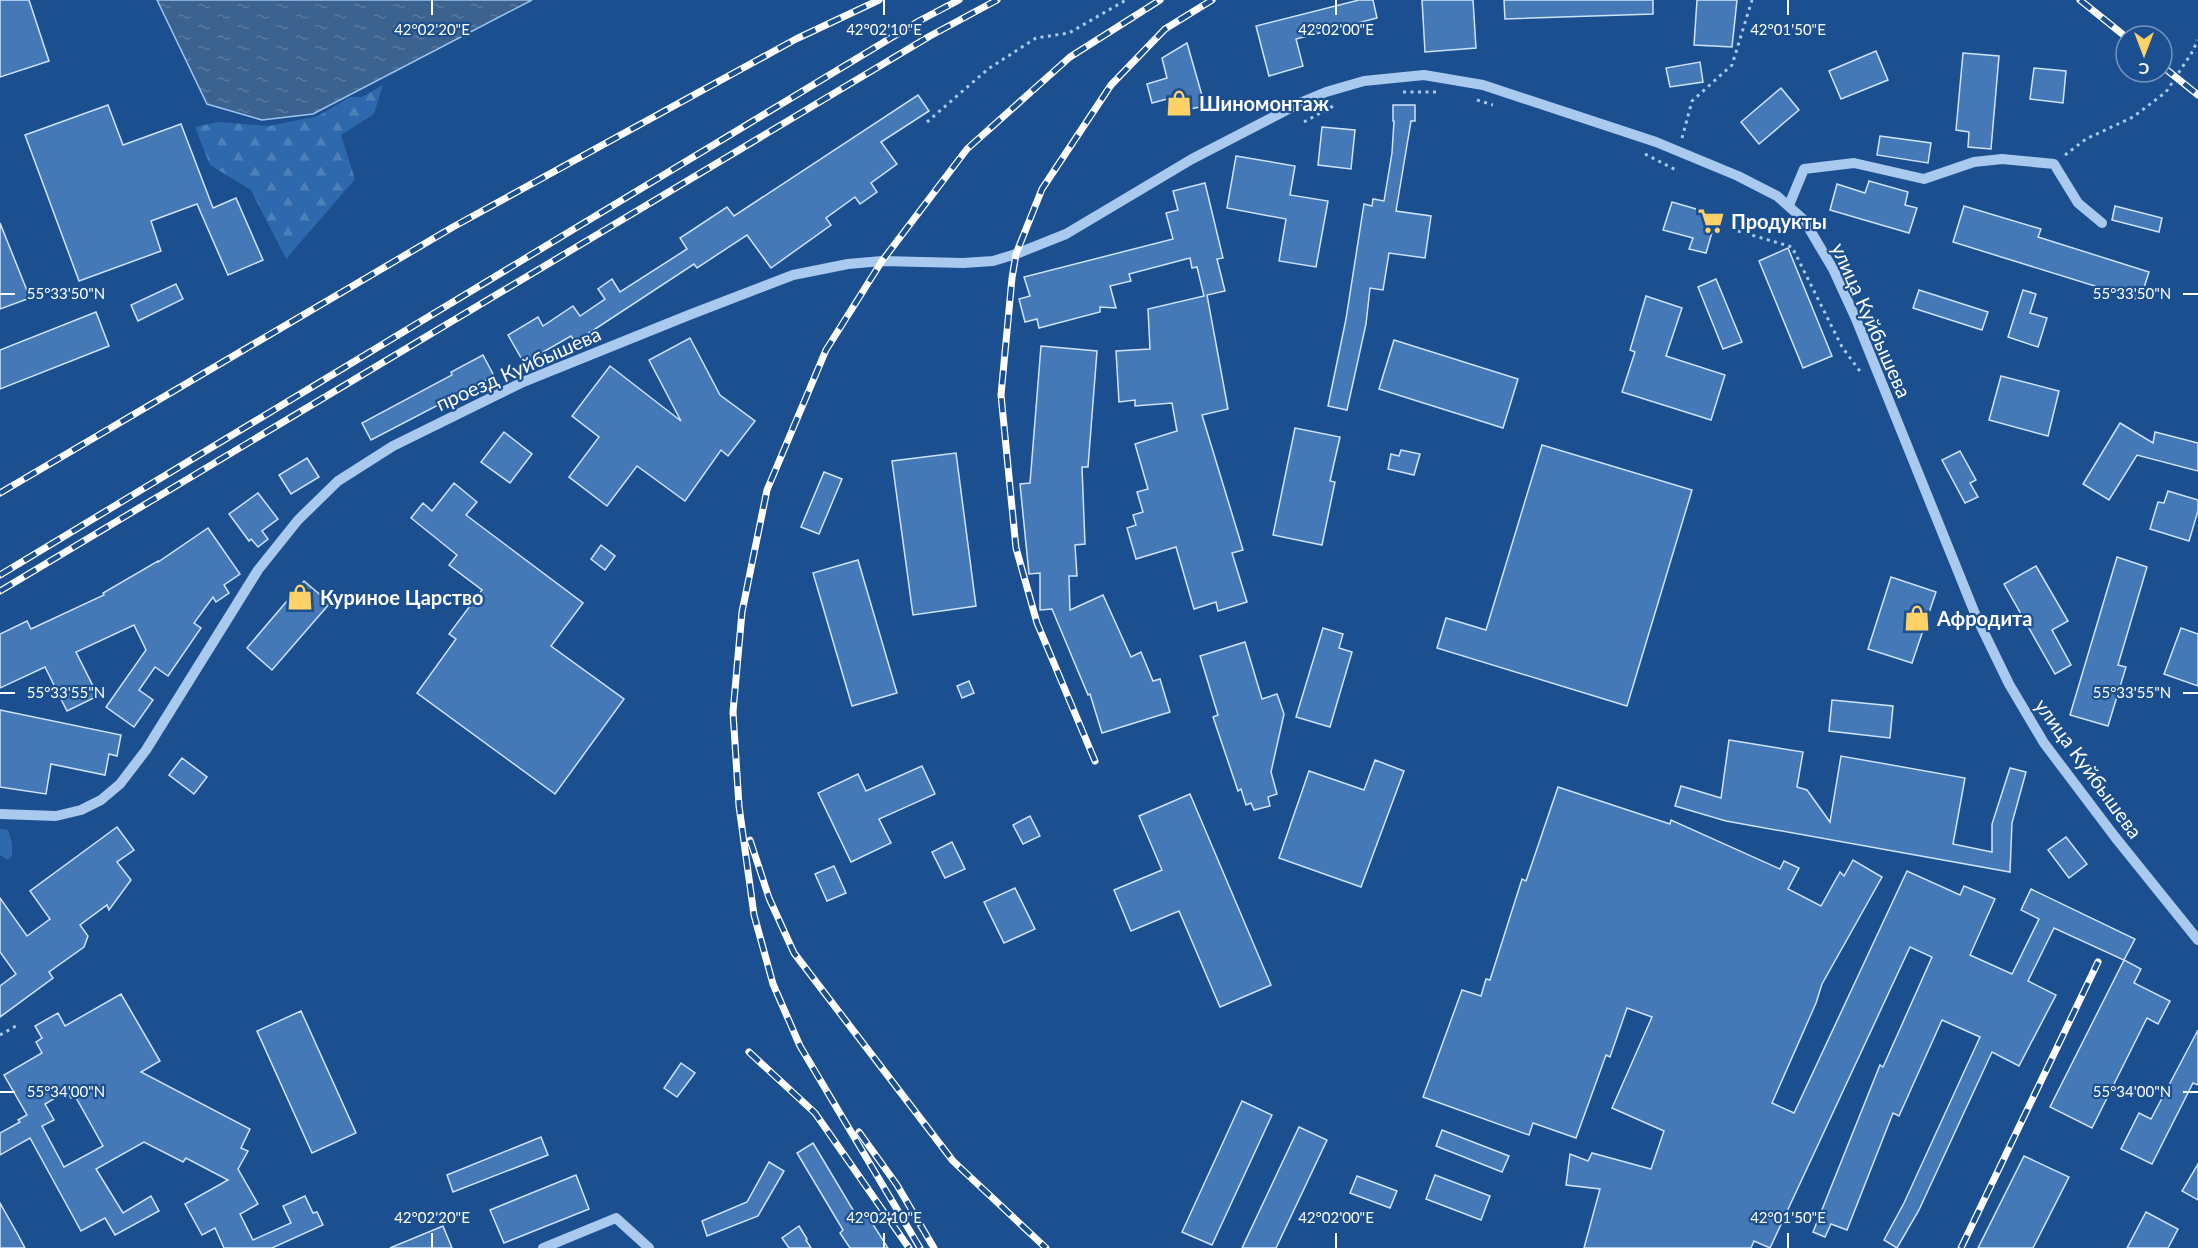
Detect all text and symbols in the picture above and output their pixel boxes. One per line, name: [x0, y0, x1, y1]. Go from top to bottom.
text: 42°02'20"E: [394, 20, 470, 38]
text: 42°02'10"E: [846, 20, 922, 38]
text: 42°02'00"E: [1298, 20, 1374, 38]
text: 42°01'50"E: [1750, 20, 1826, 38]
north arrow: [2114, 24, 2174, 84]
text: С: [2138, 60, 2149, 79]
shop icon: Шиномонтаж: [1164, 88, 1194, 118]
place label: Шиномонтаж: [1199, 91, 1330, 115]
supermarket icon: Продукты: [1696, 206, 1726, 236]
place label: Продукты: [1731, 209, 1827, 233]
street label: улица Куйбышева: [1827, 239, 1917, 401]
text: 55°33'50"N: [27, 284, 105, 302]
text: 55°33'50"N: [2093, 284, 2171, 302]
street label: проезд Куйбышева: [432, 321, 604, 415]
shop icon: Куриное Царство: [285, 582, 315, 612]
place label: Куриное Царство: [320, 585, 484, 609]
shop icon: Афродита: [1902, 603, 1932, 633]
place label: Афродита: [1936, 606, 2032, 630]
text: 55°33'55"N: [27, 683, 105, 701]
text: 55°33'55"N: [2093, 683, 2171, 701]
street label: улица Куйбышева: [2030, 693, 2148, 843]
text: 55°34'00"N: [27, 1082, 105, 1100]
text: 55°34'00"N: [2093, 1082, 2171, 1100]
text: 42°02'20"E: [394, 1208, 470, 1226]
text: 42°02'10"E: [846, 1208, 922, 1226]
text: 42°02'00"E: [1298, 1208, 1374, 1226]
text: 42°01'50"E: [1750, 1208, 1826, 1226]

